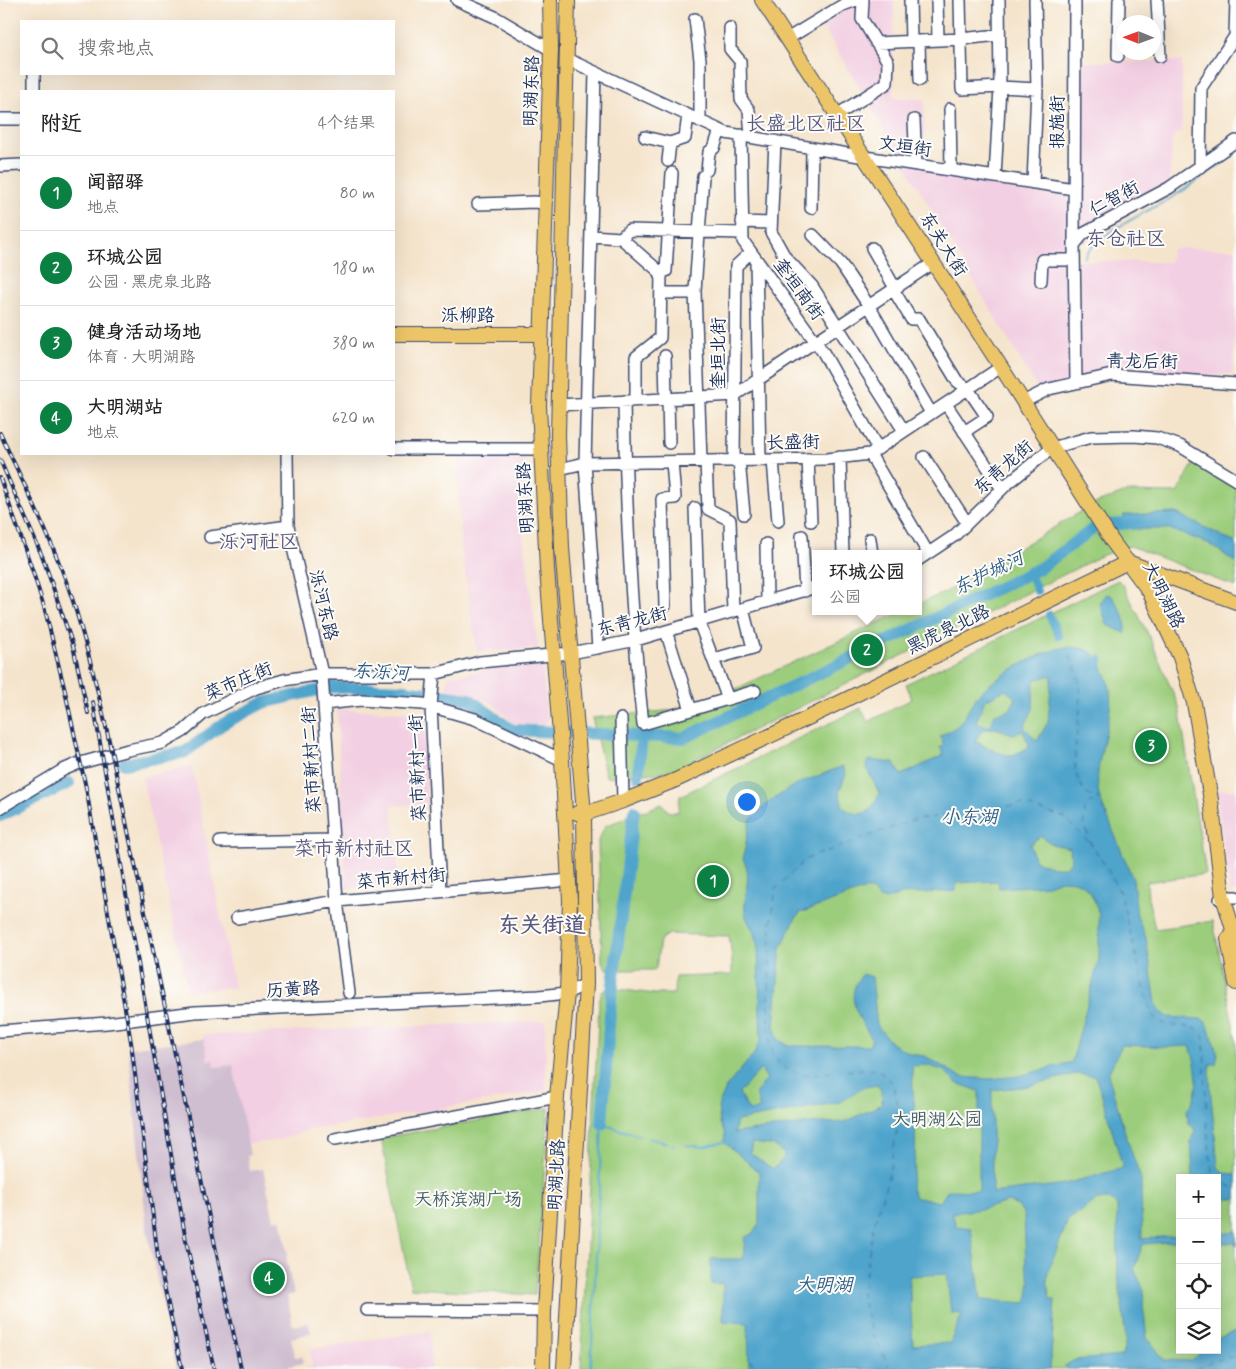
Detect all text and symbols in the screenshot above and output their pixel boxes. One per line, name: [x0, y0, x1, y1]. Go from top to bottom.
north arrow: [1116, 15, 1161, 60]
search box: [20, 20, 395, 75]
icon: search: [38, 34, 66, 62]
text: 搜索地点: [78, 36, 154, 61]
street label: 明湖东路: [519, 55, 545, 127]
street label: 报施街: [1046, 95, 1070, 149]
text: 附近: [40, 110, 82, 138]
district label: 长盛北区社区: [746, 111, 866, 138]
text: 4个结果: [318, 113, 375, 134]
street label: 文垣街: [876, 131, 933, 163]
text: 闻韶驿: [87, 170, 144, 195]
street label: 仁智街: [1085, 176, 1144, 222]
text: 1: [52, 183, 60, 204]
text: 80 m: [340, 183, 375, 204]
text: 地点: [87, 197, 119, 218]
street label: 东关大街: [914, 208, 972, 281]
district label: 东仓社区: [1086, 226, 1166, 253]
text: 环城公园: [87, 245, 163, 270]
street label: 奎垣南街: [767, 253, 829, 326]
text: 2: [52, 258, 60, 279]
text: 180 m: [332, 258, 375, 279]
text: 公园 · 黑虎泉北路: [87, 272, 211, 293]
street label: 泺柳路: [441, 304, 495, 328]
street label: 奎垣北街: [707, 317, 731, 389]
text: 健身活动场地: [87, 320, 201, 345]
text: 3: [52, 333, 60, 354]
text: 380 m: [332, 333, 375, 354]
text: 体育 · 大明湖路: [87, 347, 195, 368]
street label: 青龙后街: [1106, 349, 1178, 375]
text: 大明湖站: [87, 395, 163, 420]
text: 4: [51, 408, 61, 429]
text: 620 m: [332, 408, 375, 429]
text: 地点: [87, 422, 119, 443]
street label: 长盛街: [766, 431, 820, 455]
street label: 东青龙街: [969, 435, 1039, 500]
street label: 明湖东路: [512, 461, 540, 535]
district label: 泺河社区: [219, 529, 299, 556]
water label: 东护城河: [949, 544, 1031, 601]
popup: [812, 550, 922, 615]
street label: 大明湖路: [1137, 558, 1190, 633]
text: 环城公园: [829, 560, 905, 585]
street label: 泺河东路: [303, 567, 343, 643]
text: 公园: [829, 587, 861, 608]
street label: 黑虎泉北路: [903, 599, 994, 660]
street label: 东青龙街: [594, 602, 670, 642]
pin: 2: [851, 631, 883, 669]
street label: 菜市庄街: [201, 657, 276, 707]
water label: 东泺河: [352, 659, 413, 687]
street label: 菜市新村二街: [297, 705, 327, 815]
street label: 菜市新村一街: [404, 714, 432, 822]
pin: 3: [1135, 727, 1167, 765]
your location: [734, 789, 760, 815]
water label: 小东湖: [940, 805, 999, 830]
district label: 菜市新村社区: [294, 836, 414, 863]
pin: 1: [697, 862, 729, 900]
street label: 菜市新村街: [355, 863, 447, 895]
district label: 东关街道: [498, 912, 586, 940]
street label: 历黄路: [265, 977, 321, 1003]
park label: 大明湖公园: [892, 1108, 982, 1132]
street label: 明湖北路: [543, 1138, 571, 1212]
map controls: [1176, 1174, 1221, 1354]
button: +: [1176, 1174, 1221, 1219]
park label: 天桥滨湖广场: [414, 1188, 522, 1212]
button: −: [1176, 1219, 1221, 1264]
pin: 4: [253, 1259, 285, 1297]
button: locate: [1176, 1264, 1221, 1309]
water label: 大明湖: [795, 1273, 854, 1298]
button: layers: [1176, 1309, 1221, 1354]

